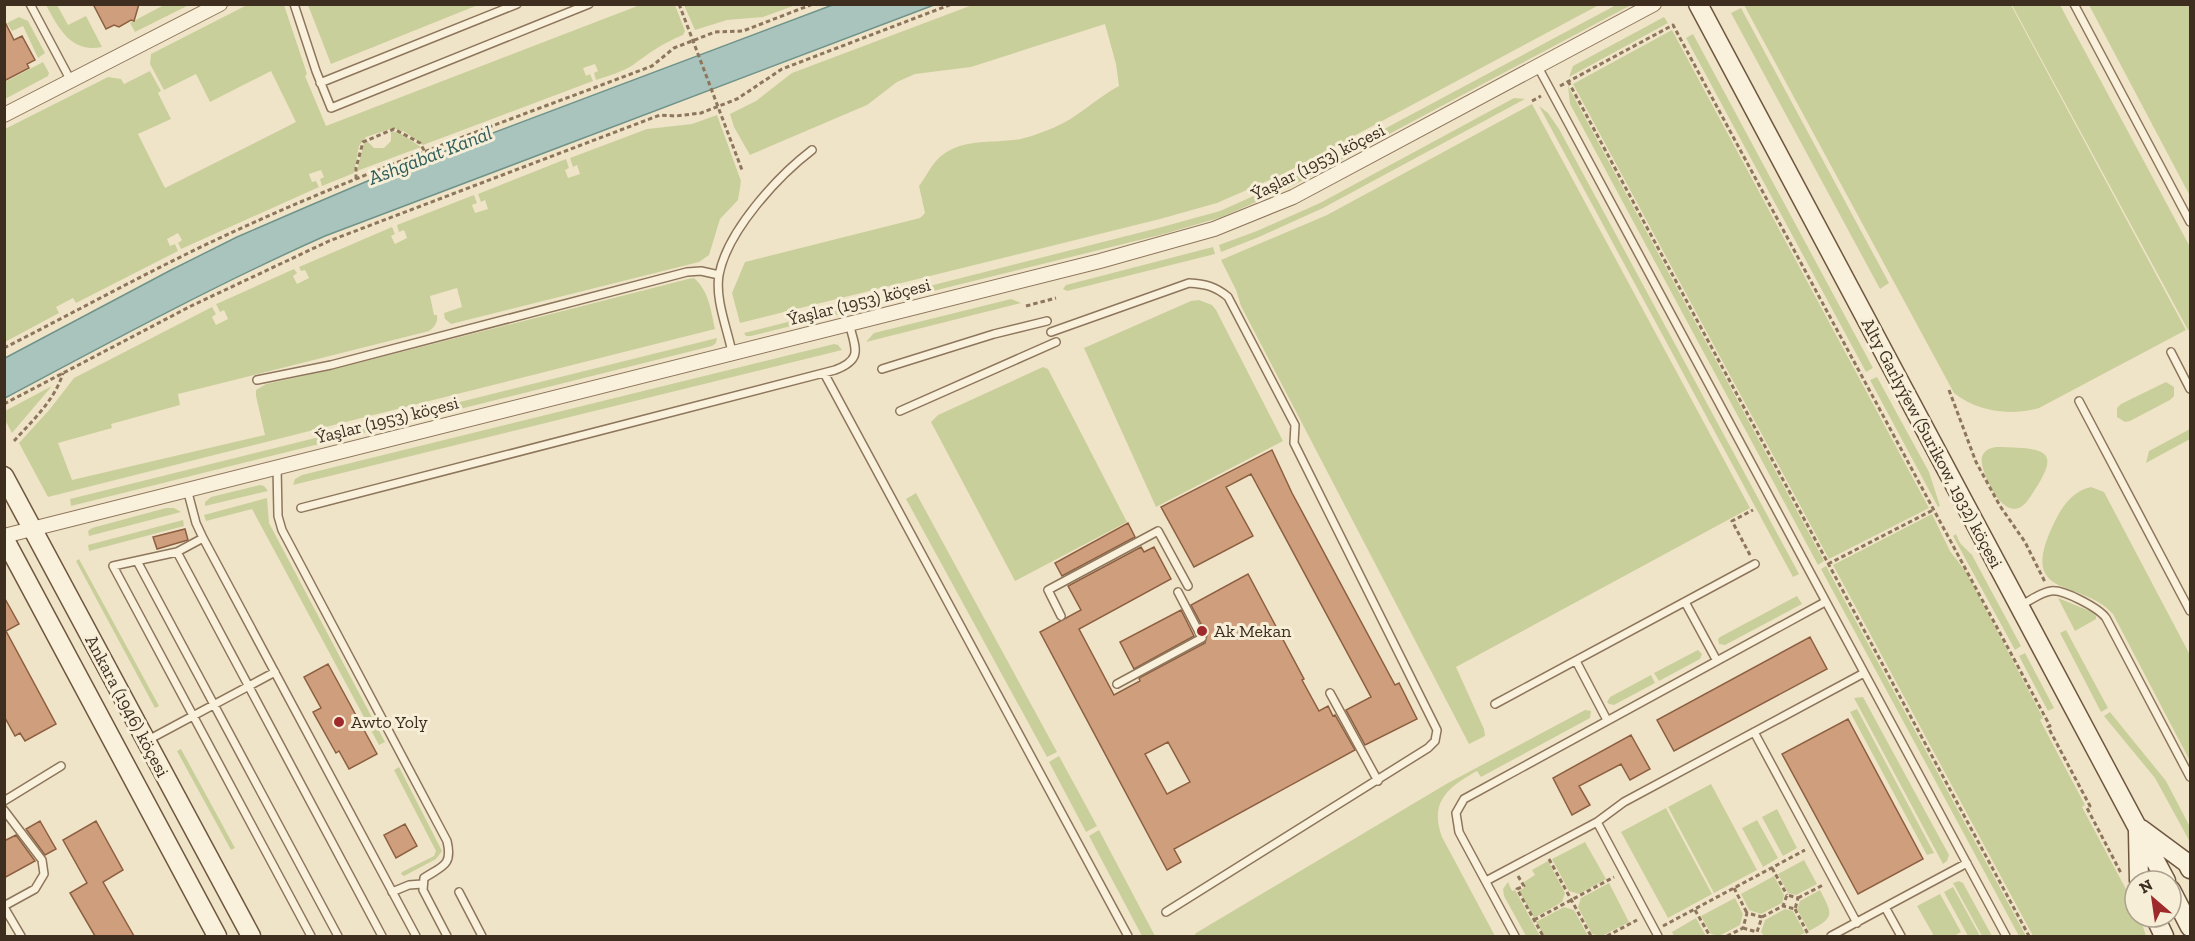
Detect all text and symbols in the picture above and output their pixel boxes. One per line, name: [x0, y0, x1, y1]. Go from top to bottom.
street label: Ýaşlar (1953) köçesi: [1247, 119, 1388, 206]
water label: Ashgabat Kanal: [364, 120, 495, 190]
street label: Ýaşlar (1953) köçesi: [784, 274, 933, 331]
street label: Alty Garlyýew (Surikow, 1932) köçesi: [1857, 314, 2007, 572]
street label: Ýaşlar (1953) köçesi: [312, 392, 461, 449]
place label: Ak Mekan: [1214, 620, 1292, 642]
marker: Ak Mekan: [1195, 624, 1209, 638]
street label: Ankara (1946) köçesi: [80, 631, 174, 781]
place label: Awto Yoly: [351, 711, 429, 733]
marker: Awto Yoly: [332, 715, 346, 729]
north arrow: [2123, 869, 2183, 929]
text: N: [2136, 875, 2156, 898]

